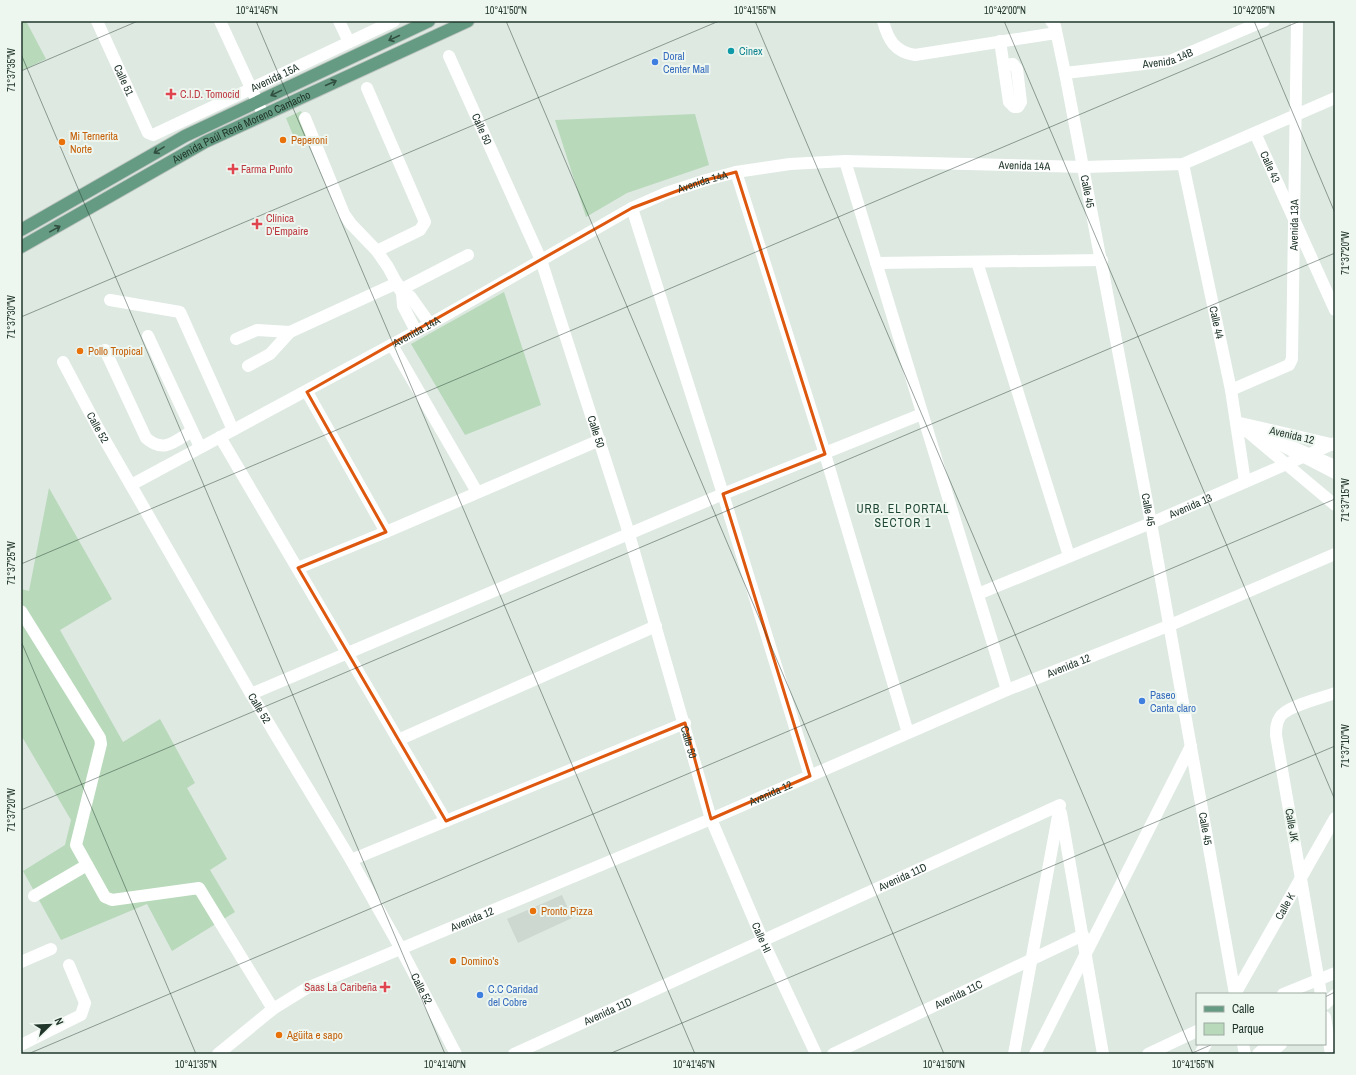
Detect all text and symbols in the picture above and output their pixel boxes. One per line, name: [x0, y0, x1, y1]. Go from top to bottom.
text: 10°41'45"N: [236, 4, 278, 17]
text: 10°41'50"N: [485, 4, 527, 17]
text: 10°41'55"N: [734, 4, 776, 17]
text: 10°42'00"N: [984, 4, 1026, 17]
text: 10°42'05"N: [1233, 4, 1275, 17]
one-way arrow: [388, 35, 400, 42]
place label: Cinex: [739, 44, 763, 58]
street label: Avenida 14B: [1141, 45, 1195, 71]
marker: Cinex: [726, 46, 736, 56]
text: 71°37'35"W: [5, 48, 18, 92]
place label: Doral Center Mall: [663, 49, 709, 76]
marker: Doral Center Mall: [650, 57, 660, 67]
street label: Avenida 15A: [247, 60, 302, 95]
street label: Calle 51: [111, 62, 137, 98]
one-way arrow: [324, 79, 336, 87]
street label: Avenida Paúl René Moreno Camacho: [169, 87, 313, 167]
place label: C.I.D. Tomocid: [180, 87, 240, 101]
marker: C.I.D. Tomocid: [165, 88, 177, 100]
one-way arrow: [271, 90, 283, 97]
street label: Calle 50: [469, 111, 495, 147]
place label: Mi Ternerita Norte: [70, 129, 118, 156]
place label: Peperoni: [291, 133, 328, 147]
marker: Peperoni: [278, 135, 288, 145]
marker: Mi Ternerita Norte: [57, 137, 67, 147]
one-way arrow: [153, 147, 165, 155]
street label: Calle 43: [1257, 149, 1283, 185]
street label: Avenida 14A: [997, 158, 1051, 173]
place label: Farma Punto: [241, 162, 293, 176]
marker: Farma Punto: [228, 164, 238, 174]
street label: Avenida 14A: [675, 167, 730, 196]
street label: Calle 45: [1078, 174, 1098, 209]
street label: Avenida 13A: [1287, 198, 1301, 252]
place label: Clínica D'Empaire: [266, 211, 308, 238]
marker: Clínica D'Empaire: [251, 218, 263, 230]
one-way arrow: [49, 224, 61, 232]
text: 71°37'20"W: [1339, 231, 1352, 275]
text: 71°37'30"W: [5, 295, 18, 339]
street label: Calle 44: [1206, 305, 1227, 340]
street label: Avenida 14A: [389, 312, 443, 350]
place label: Pollo Tropical: [88, 344, 143, 358]
marker: Pollo Tropical: [75, 346, 85, 356]
street label: Calle 52: [84, 409, 112, 445]
street label: Calle 50: [584, 414, 608, 449]
street label: Avenida 12: [1267, 423, 1316, 447]
text: 71°37'15"W: [1339, 478, 1352, 522]
street label: Avenida 13: [1166, 490, 1214, 522]
street label: Calle 45: [1138, 492, 1158, 527]
district label: URB. EL PORTAL SECTOR 1: [856, 501, 950, 531]
text: 71°37'25"W: [5, 541, 18, 585]
street label: Avenida 12: [1044, 651, 1092, 681]
place label: Paseo Canta claro: [1150, 688, 1196, 715]
street label: Calle 52: [245, 690, 274, 726]
marker: Paseo Canta claro: [1137, 696, 1147, 706]
street label: Calle 50: [677, 724, 700, 760]
text: 71°37'10"W: [1339, 724, 1352, 768]
street label: Avenida 12: [746, 777, 794, 809]
text: 71°37'20"W: [5, 788, 18, 832]
street label: Calle JK: [1282, 807, 1302, 843]
street label: Calle 45: [1196, 811, 1215, 846]
street label: Avenida 11D: [875, 860, 929, 894]
street label: Calle K: [1272, 890, 1298, 922]
street label: Avenida 12: [447, 904, 496, 935]
place label: Pronto Pizza: [541, 904, 593, 918]
marker: Pronto Pizza: [528, 906, 538, 916]
street label: Calle HI: [749, 920, 775, 955]
place label: Domino's: [461, 954, 499, 968]
marker: Domino's: [448, 956, 458, 966]
street label: Calle 52: [408, 971, 436, 1006]
street label: Avenida 11C: [931, 977, 985, 1012]
place label: Saas La Caribeña: [304, 980, 377, 994]
marker: Saas La Caribeña: [380, 982, 390, 992]
place label: C.C Caridad del Cobre: [488, 982, 538, 1009]
marker: C.C Caridad del Cobre: [475, 990, 485, 1000]
legend: [1196, 993, 1326, 1045]
street label: Avenida 11D: [580, 994, 634, 1029]
text: Calle: [1232, 1001, 1254, 1017]
north arrow: [30, 1005, 70, 1045]
text: N: [51, 1015, 67, 1027]
text: Parque: [1232, 1021, 1264, 1037]
place label: Agüita e sapo: [286, 1028, 343, 1042]
marker: Agüita e sapo: [274, 1030, 284, 1040]
text: 10°41'35"N: [175, 1058, 217, 1071]
text: 10°41'40"N: [424, 1058, 466, 1071]
text: 10°41'45"N: [673, 1058, 715, 1071]
text: 10°41'50"N: [923, 1058, 965, 1071]
text: 10°41'55"N: [1172, 1058, 1214, 1071]

